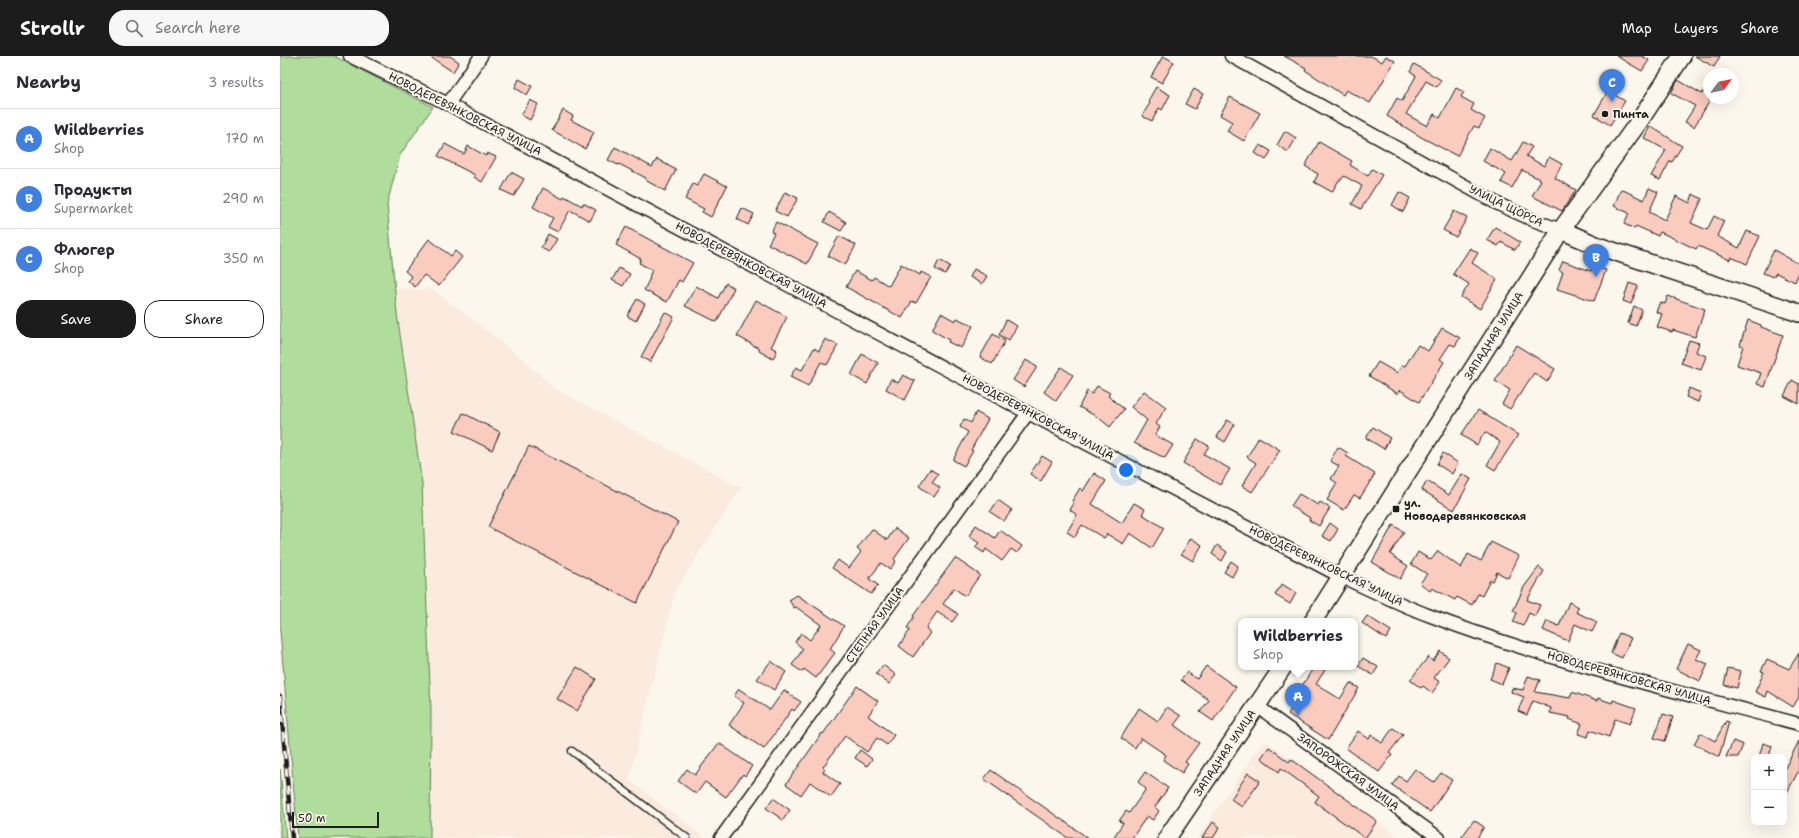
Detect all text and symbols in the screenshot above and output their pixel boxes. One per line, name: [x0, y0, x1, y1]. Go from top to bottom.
search box: [109, 10, 389, 46]
text: Strollr: [20, 16, 85, 41]
icon: search: [123, 17, 145, 39]
text: Search here: [155, 18, 241, 38]
text: Map: [1622, 19, 1652, 37]
text: Layers: [1674, 19, 1718, 37]
text: Share: [1740, 19, 1779, 37]
north arrow: [1703, 68, 1739, 104]
street label: НОВОДЕРЕВЯНКОВСКАЯ УЛИЦА: [386, 69, 544, 159]
pin: C: [1599, 69, 1625, 102]
text: Nearby: [16, 71, 81, 93]
text: 3 results: [208, 74, 264, 91]
place label: Пинта: [1613, 107, 1649, 122]
marker: Пинта: [1600, 109, 1610, 119]
text: Wildberries: [54, 120, 144, 140]
text: A: [24, 130, 34, 147]
text: 170 m: [226, 130, 264, 147]
text: Shop: [54, 140, 84, 157]
text: Продукты: [54, 180, 132, 200]
street label: УЛИЦА ЩОРСА: [1466, 182, 1546, 230]
text: B: [25, 190, 33, 207]
text: 290 m: [222, 190, 264, 207]
text: Supermarket: [54, 200, 133, 217]
street label: НОВОДЕРЕВЯНКОВСКАЯ УЛИЦА: [673, 219, 829, 311]
text: Флюгер: [54, 240, 115, 260]
pin: B: [1583, 244, 1609, 277]
text: C: [25, 250, 33, 267]
text: 350 m: [223, 250, 264, 267]
text: Shop: [54, 260, 84, 277]
street label: ЗАПАДНАЯ УЛИЦА: [1461, 289, 1527, 383]
button: Save: [16, 300, 136, 338]
button: Share: [144, 300, 264, 338]
street label: НОВОДЕРЕВЯНКОВСКАЯ УЛИЦА: [960, 371, 1116, 463]
your location: [1116, 460, 1136, 480]
place label: ул. Новодеревянковская: [1404, 496, 1527, 524]
marker: ул. Новодеревянковская: [1391, 504, 1401, 514]
street label: НОВОДЕРЕВЯНКОВСКАЯ УЛИЦА: [1246, 522, 1406, 610]
street label: СТЕПНАЯ УЛИЦА: [842, 584, 908, 666]
popup: [1238, 618, 1358, 670]
text: Wildberries: [1253, 626, 1343, 646]
text: Shop: [1253, 646, 1283, 663]
street label: НОВОДЕРЕВЯНКОВСКАЯ УЛИЦА: [1545, 647, 1713, 709]
pin: A: [1285, 683, 1311, 716]
street label: ЗАПАДНАЯ УЛИЦА: [1190, 707, 1260, 799]
street label: ЗАПОРОЖСКАЯ УЛИЦА: [1294, 730, 1402, 814]
map controls: [1751, 754, 1787, 826]
button: +: [1751, 754, 1787, 790]
button: −: [1751, 790, 1787, 826]
scale bar: [292, 810, 379, 829]
text: 50 m: [298, 811, 326, 826]

